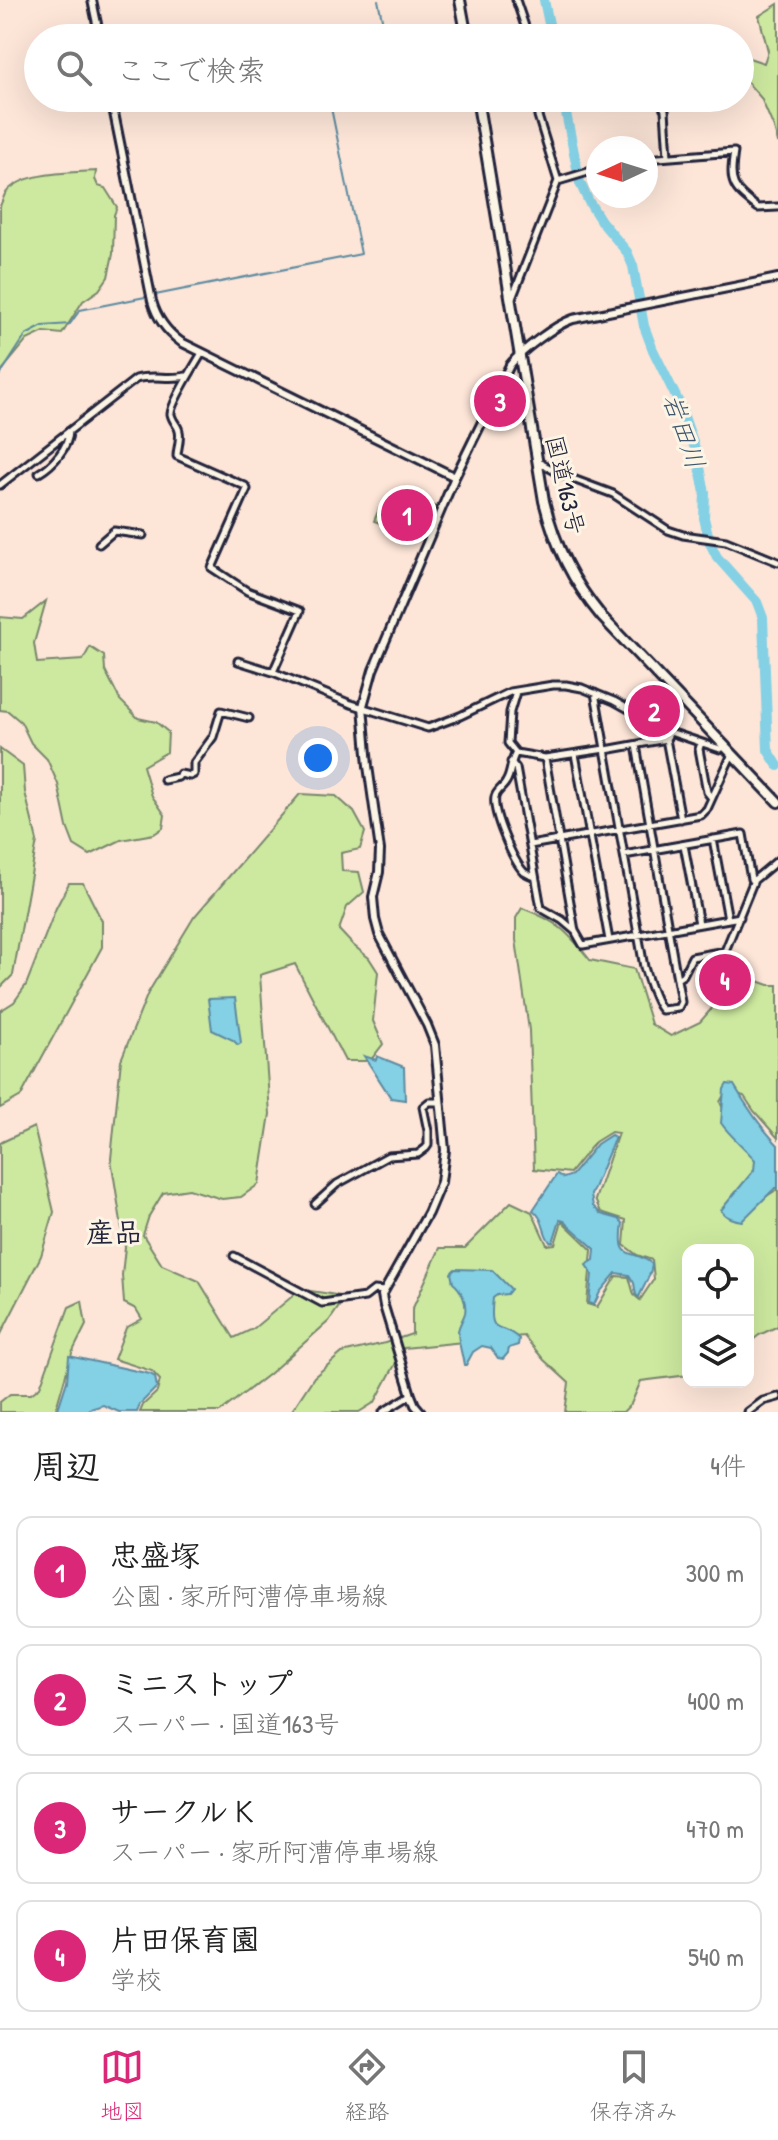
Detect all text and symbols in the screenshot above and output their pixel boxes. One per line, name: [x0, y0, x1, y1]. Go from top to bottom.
search box: [24, 24, 754, 112]
icon: search: [52, 46, 96, 90]
text: ここで検索: [116, 50, 266, 90]
north arrow: [586, 136, 658, 208]
pin: 3: [474, 371, 526, 431]
water label: 岩田川: [655, 388, 714, 473]
street label: 国道163号: [539, 432, 593, 538]
pin: 1: [381, 485, 433, 545]
pin: 2: [628, 681, 680, 741]
your location: [298, 738, 338, 778]
pin: 4: [699, 950, 751, 1010]
district label: 産品: [86, 1213, 142, 1251]
map controls: [682, 1244, 754, 1388]
button: locate: [682, 1244, 754, 1316]
button: layers: [682, 1316, 754, 1388]
text: 周辺: [32, 1443, 100, 1489]
text: 4件: [710, 1448, 746, 1483]
text: 忠盛塚: [110, 1535, 200, 1575]
text: 1: [55, 1555, 65, 1590]
text: 300 m: [685, 1555, 744, 1590]
text: 公園 · 家所阿漕停車場線: [110, 1578, 387, 1613]
text: ミニストップ: [110, 1663, 293, 1703]
text: 2: [54, 1683, 66, 1718]
text: 400 m: [687, 1683, 744, 1718]
text: スーパー · 国道163号: [110, 1706, 340, 1741]
text: サークルＫ: [110, 1791, 259, 1831]
text: 3: [54, 1811, 66, 1846]
text: 470 m: [686, 1811, 744, 1846]
text: スーパー · 家所阿漕停車場線: [110, 1834, 438, 1869]
text: 片田保育園: [110, 1919, 260, 1959]
text: 4: [55, 1939, 65, 1974]
text: 540 m: [688, 1939, 744, 1974]
text: 学校: [110, 1962, 162, 1997]
tab: 地図: [100, 2045, 144, 2126]
tab: 経路: [345, 2045, 389, 2126]
tab: 保存済み: [590, 2045, 678, 2126]

